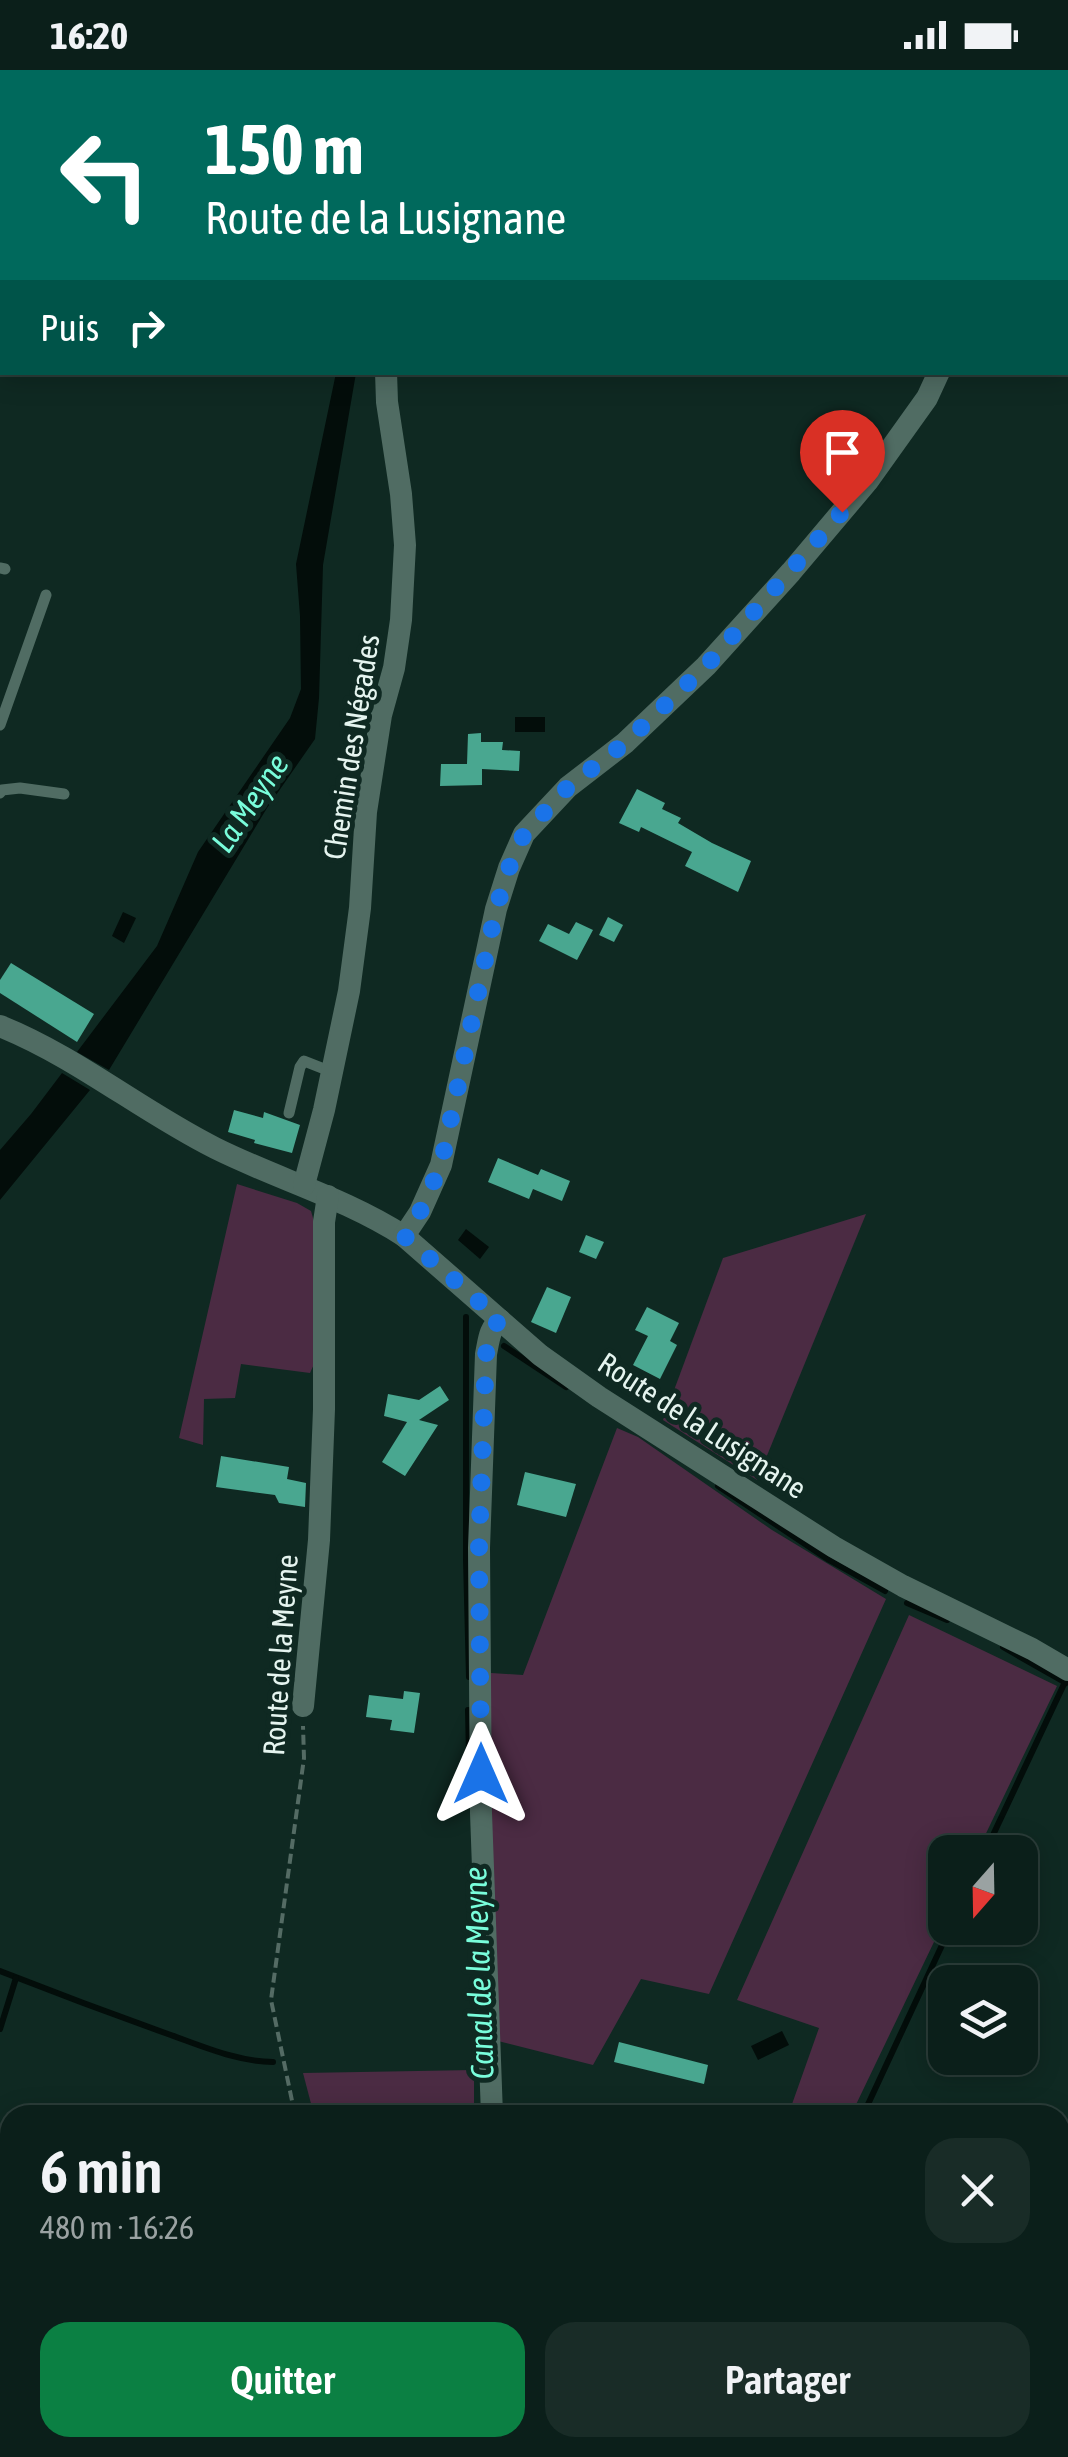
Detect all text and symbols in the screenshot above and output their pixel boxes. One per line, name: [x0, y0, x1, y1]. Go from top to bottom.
text: 16:20: [50, 14, 128, 57]
text: 150 m: [205, 109, 364, 189]
icon: left: [40, 110, 170, 240]
text: Route de la Lusignane: [205, 192, 566, 244]
icon: right: [119, 300, 174, 355]
text: Puis: [40, 306, 99, 349]
pin: [800, 410, 885, 513]
icon: arrive: [815, 425, 870, 480]
street label: Chemin des Négades: [316, 632, 386, 862]
water label: La Meyne: [203, 747, 296, 859]
street label: Route de la Lusignane: [592, 1345, 813, 1505]
street label: Route de la Meyne: [256, 1553, 304, 1757]
position arrow: [429, 1722, 533, 1826]
north arrow: [928, 1835, 1038, 1945]
map controls: [928, 1835, 1038, 2075]
water label: Canal de la Meyne: [456, 1866, 501, 2080]
button: layers: [928, 1965, 1038, 2075]
text: 6 min: [40, 2137, 163, 2206]
button: close: [925, 2138, 1030, 2243]
text: 480 m · 16:26: [40, 2209, 194, 2246]
button: Quitter: [40, 2322, 525, 2437]
button: Partager: [545, 2322, 1030, 2437]

